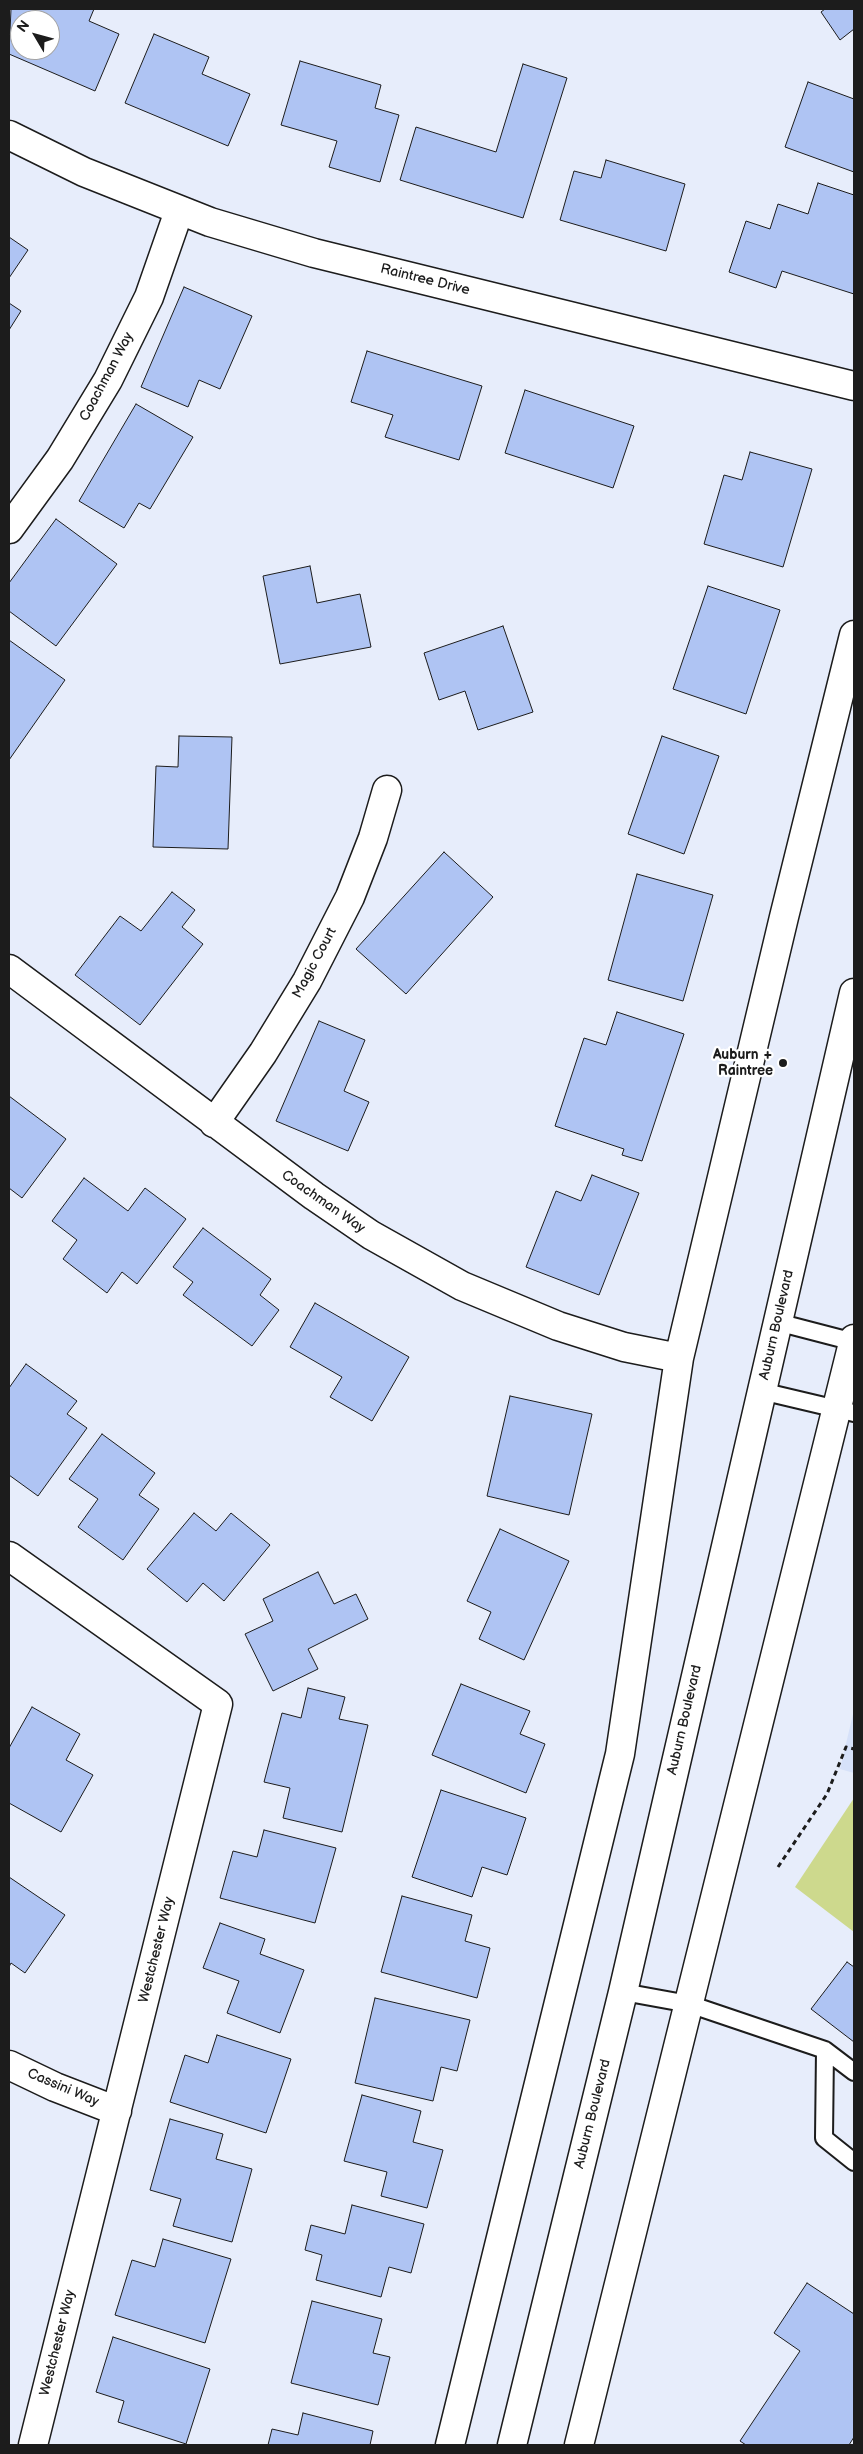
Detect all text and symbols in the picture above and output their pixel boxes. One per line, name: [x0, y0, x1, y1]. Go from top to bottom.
north arrow: [10, 10, 60, 60]
text: N: [13, 17, 33, 36]
street label: Raintree Drive: [379, 261, 471, 299]
street label: Coachman Way: [76, 330, 138, 424]
street label: Magic Court: [289, 925, 341, 1001]
place label: Auburn + Raintree: [713, 1047, 773, 1080]
marker: Auburn + Raintree: [777, 1057, 789, 1069]
street label: Coachman Way: [278, 1167, 368, 1237]
street label: Auburn Boulevard: [756, 1268, 798, 1382]
street label: Auburn Boulevard: [664, 1663, 706, 1777]
street label: Westchester Way: [136, 1895, 178, 2005]
street label: Auburn Boulevard: [571, 2058, 615, 2170]
street label: Cassini Way: [25, 2065, 101, 2111]
street label: Westchester Way: [37, 2288, 79, 2398]

